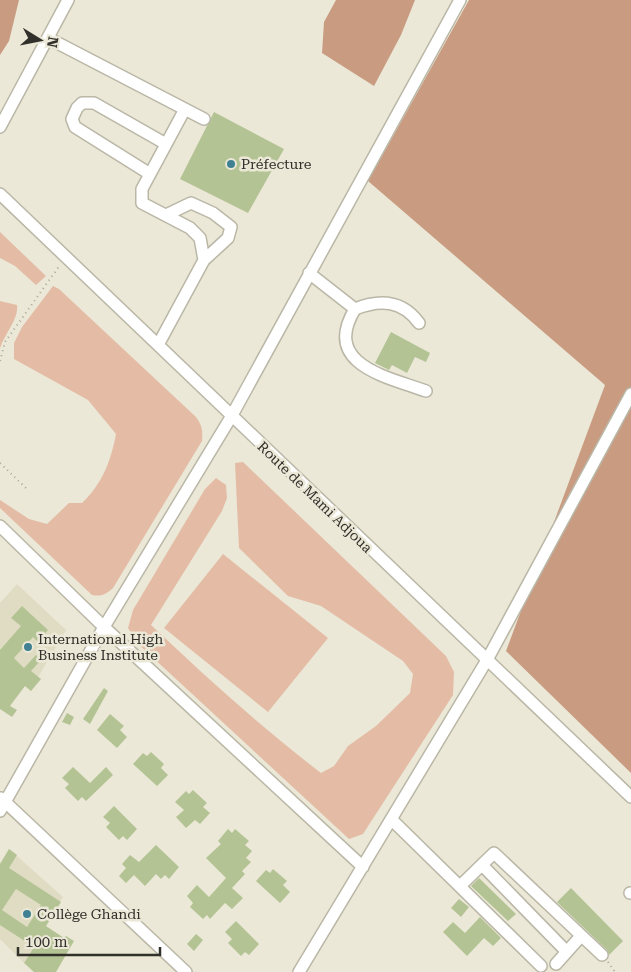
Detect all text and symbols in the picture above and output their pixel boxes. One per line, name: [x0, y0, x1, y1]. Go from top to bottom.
north arrow: [15, 15, 65, 65]
text: N: [44, 36, 62, 49]
place label: Préfecture: [241, 156, 312, 172]
marker: Préfecture: [225, 158, 237, 170]
street label: Route de Mami Adjoua: [254, 438, 376, 556]
place label: International High Business Institute: [38, 631, 163, 663]
marker: International High Business Institute: [22, 641, 34, 653]
place label: Collège Ghandi: [37, 906, 141, 922]
marker: Collège Ghandi: [21, 908, 33, 920]
scale bar: [18, 924, 160, 956]
text: 100 m: [25, 933, 68, 951]

